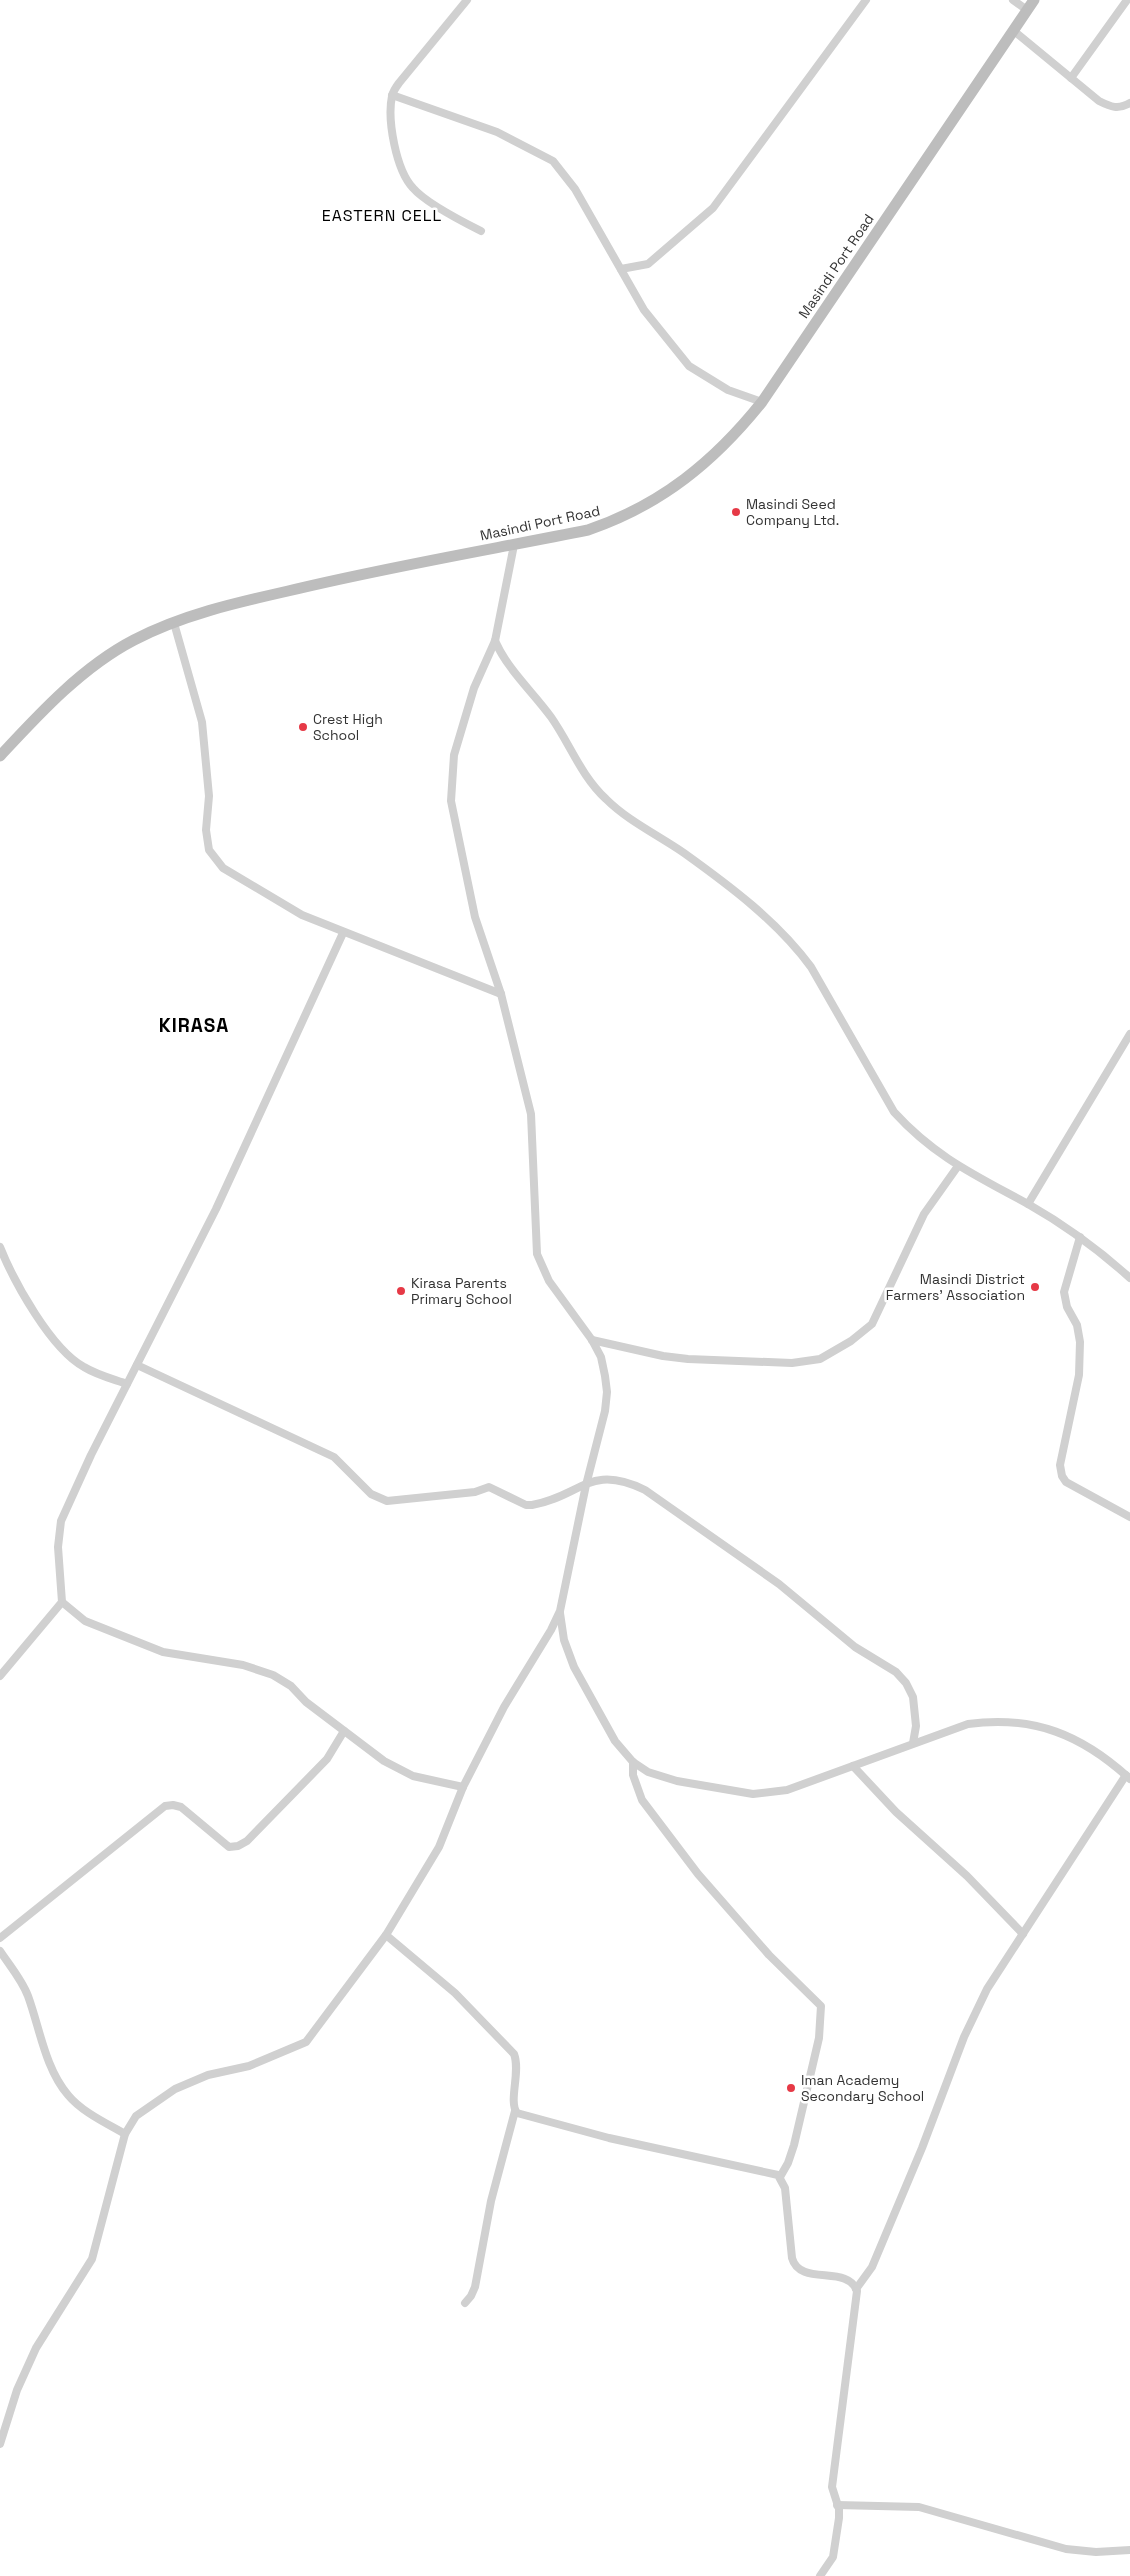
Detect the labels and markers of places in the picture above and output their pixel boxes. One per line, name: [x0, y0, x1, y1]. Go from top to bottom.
place label: Masindi Seed Company Ltd.: [746, 495, 839, 529]
marker: Masindi Seed Company Ltd.: [730, 506, 742, 518]
place label: Crest High School: [313, 710, 383, 744]
marker: Crest High School: [297, 721, 309, 733]
place label: Masindi District Farmers' Association: [886, 1270, 1025, 1304]
place label: Kirasa Parents Primary School: [411, 1274, 512, 1308]
marker: Masindi District Farmers' Association: [1029, 1281, 1041, 1293]
marker: Kirasa Parents Primary School: [395, 1285, 407, 1297]
place label: Iman Academy Secondary School: [801, 2071, 924, 2105]
marker: Iman Academy Secondary School: [785, 2082, 797, 2094]

